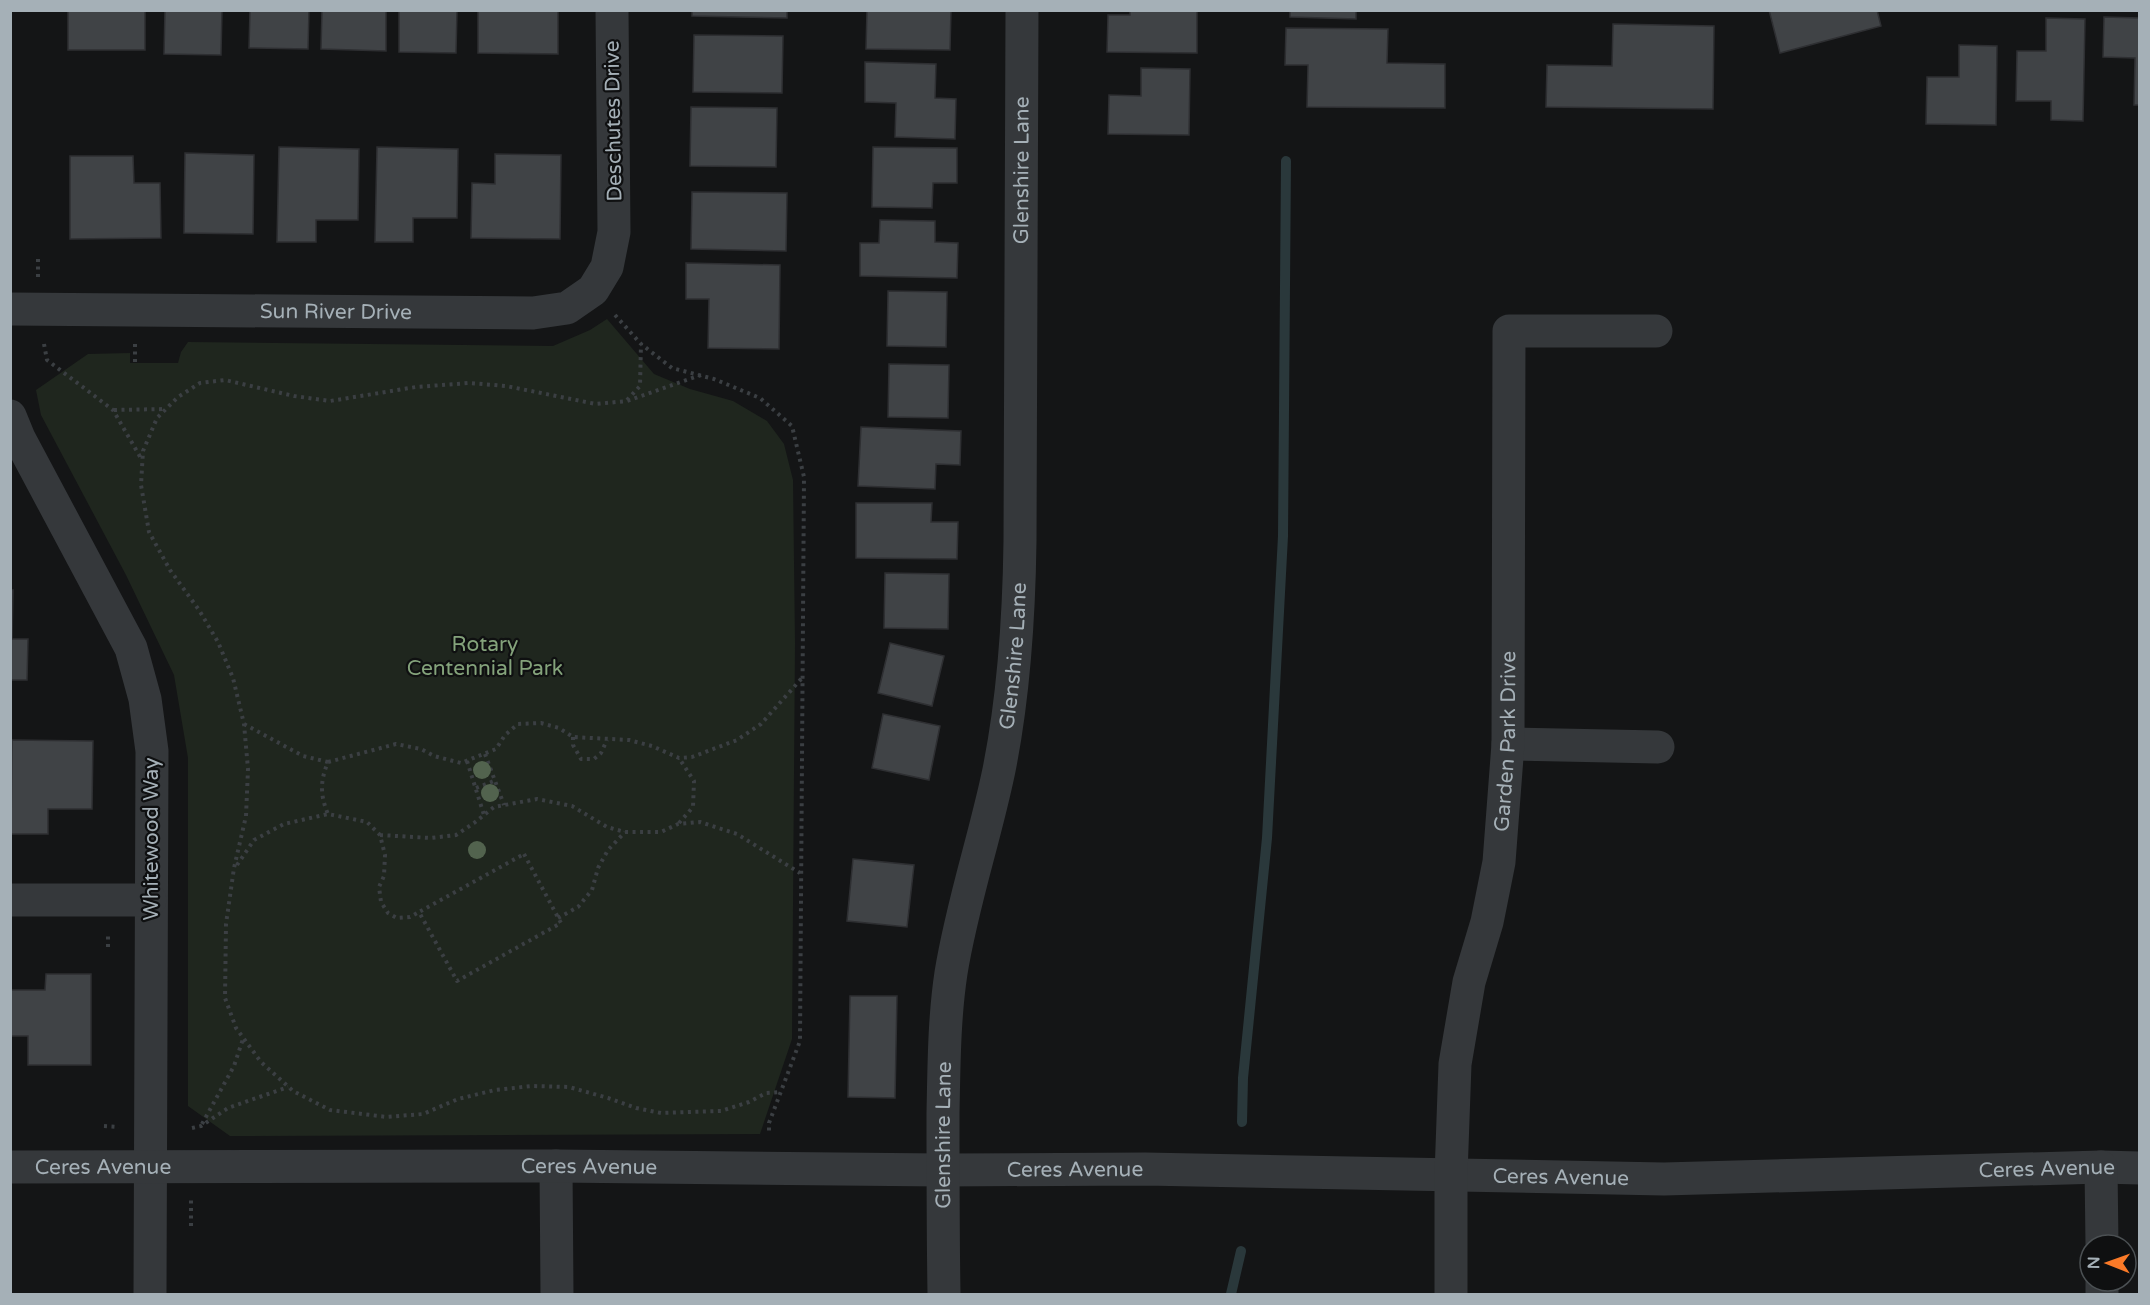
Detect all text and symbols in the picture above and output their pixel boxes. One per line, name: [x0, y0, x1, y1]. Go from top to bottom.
street label: Deschutes Drive: [600, 40, 627, 202]
street label: Glenshire Lane: [1009, 96, 1035, 244]
street label: Sun River Drive: [260, 299, 412, 325]
street label: Glenshire Lane: [994, 582, 1032, 731]
park label: Rotary Centennial Park: [407, 632, 563, 681]
street label: Garden Park Drive: [1489, 651, 1521, 833]
street label: Whitewood Way: [139, 758, 164, 920]
street label: Glenshire Lane: [931, 1061, 957, 1209]
street label: Ceres Avenue: [521, 1154, 658, 1180]
street label: Ceres Avenue: [35, 1155, 171, 1180]
street label: Ceres Avenue: [1978, 1155, 2115, 1183]
street label: Ceres Avenue: [1007, 1157, 1143, 1183]
street label: Ceres Avenue: [1492, 1164, 1630, 1191]
north arrow: [2078, 1233, 2138, 1293]
text: N: [2084, 1256, 2104, 1269]

